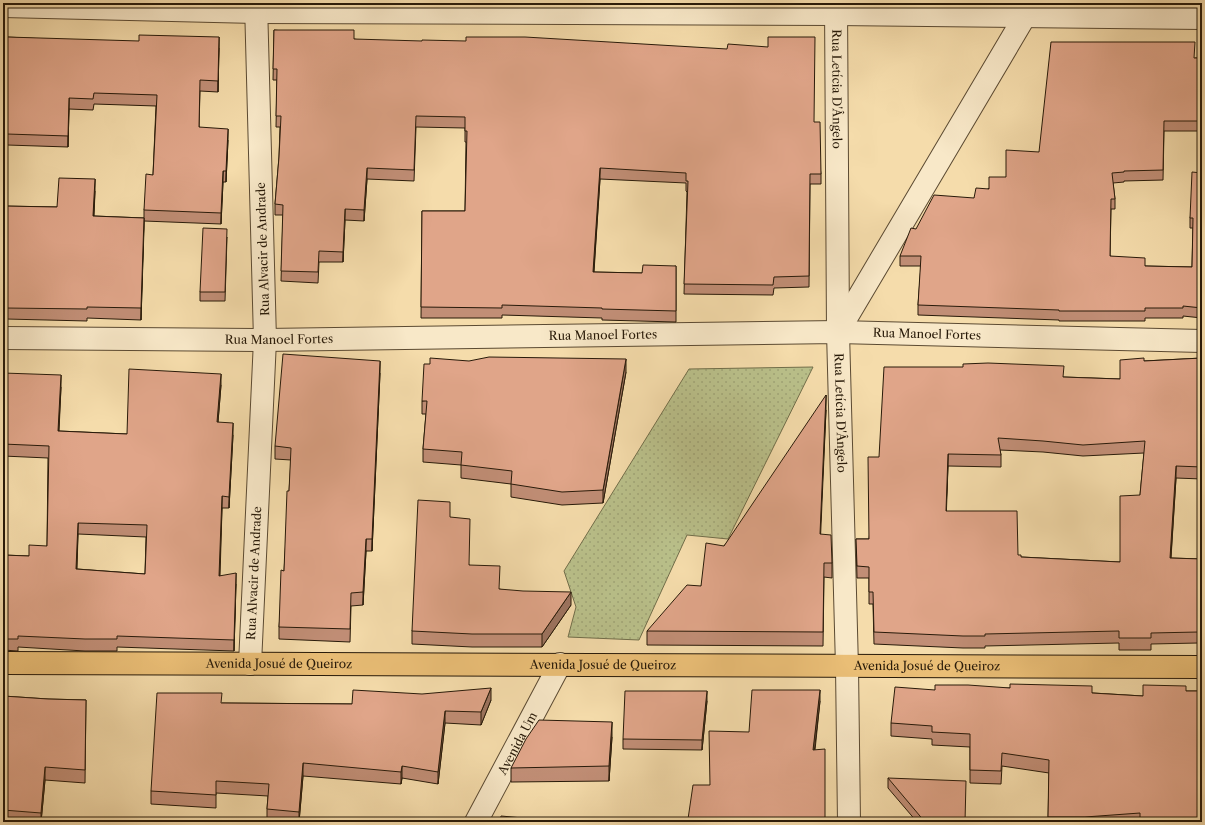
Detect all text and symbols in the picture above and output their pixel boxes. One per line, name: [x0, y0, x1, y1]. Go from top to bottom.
street label: Rua Letícia D'Ângelo: [829, 29, 846, 149]
street label: Rua Alvacir de Andrade: [253, 182, 272, 316]
street label: Rua Manoel Fortes: [873, 325, 981, 343]
street label: Rua Manoel Fortes: [549, 327, 657, 343]
street label: Rua Manoel Fortes: [225, 331, 333, 347]
street label: Rua Letícia D'Ângelo: [832, 353, 850, 473]
street label: Rua Alvacir de Andrade: [243, 506, 264, 640]
street label: Avenida Josué de Queiroz: [205, 656, 352, 671]
street label: Avenida Josué de Queiroz: [529, 657, 676, 672]
street label: Avenida Josué de Queiroz: [853, 658, 1000, 673]
street label: Avenida Um: [494, 709, 540, 778]

